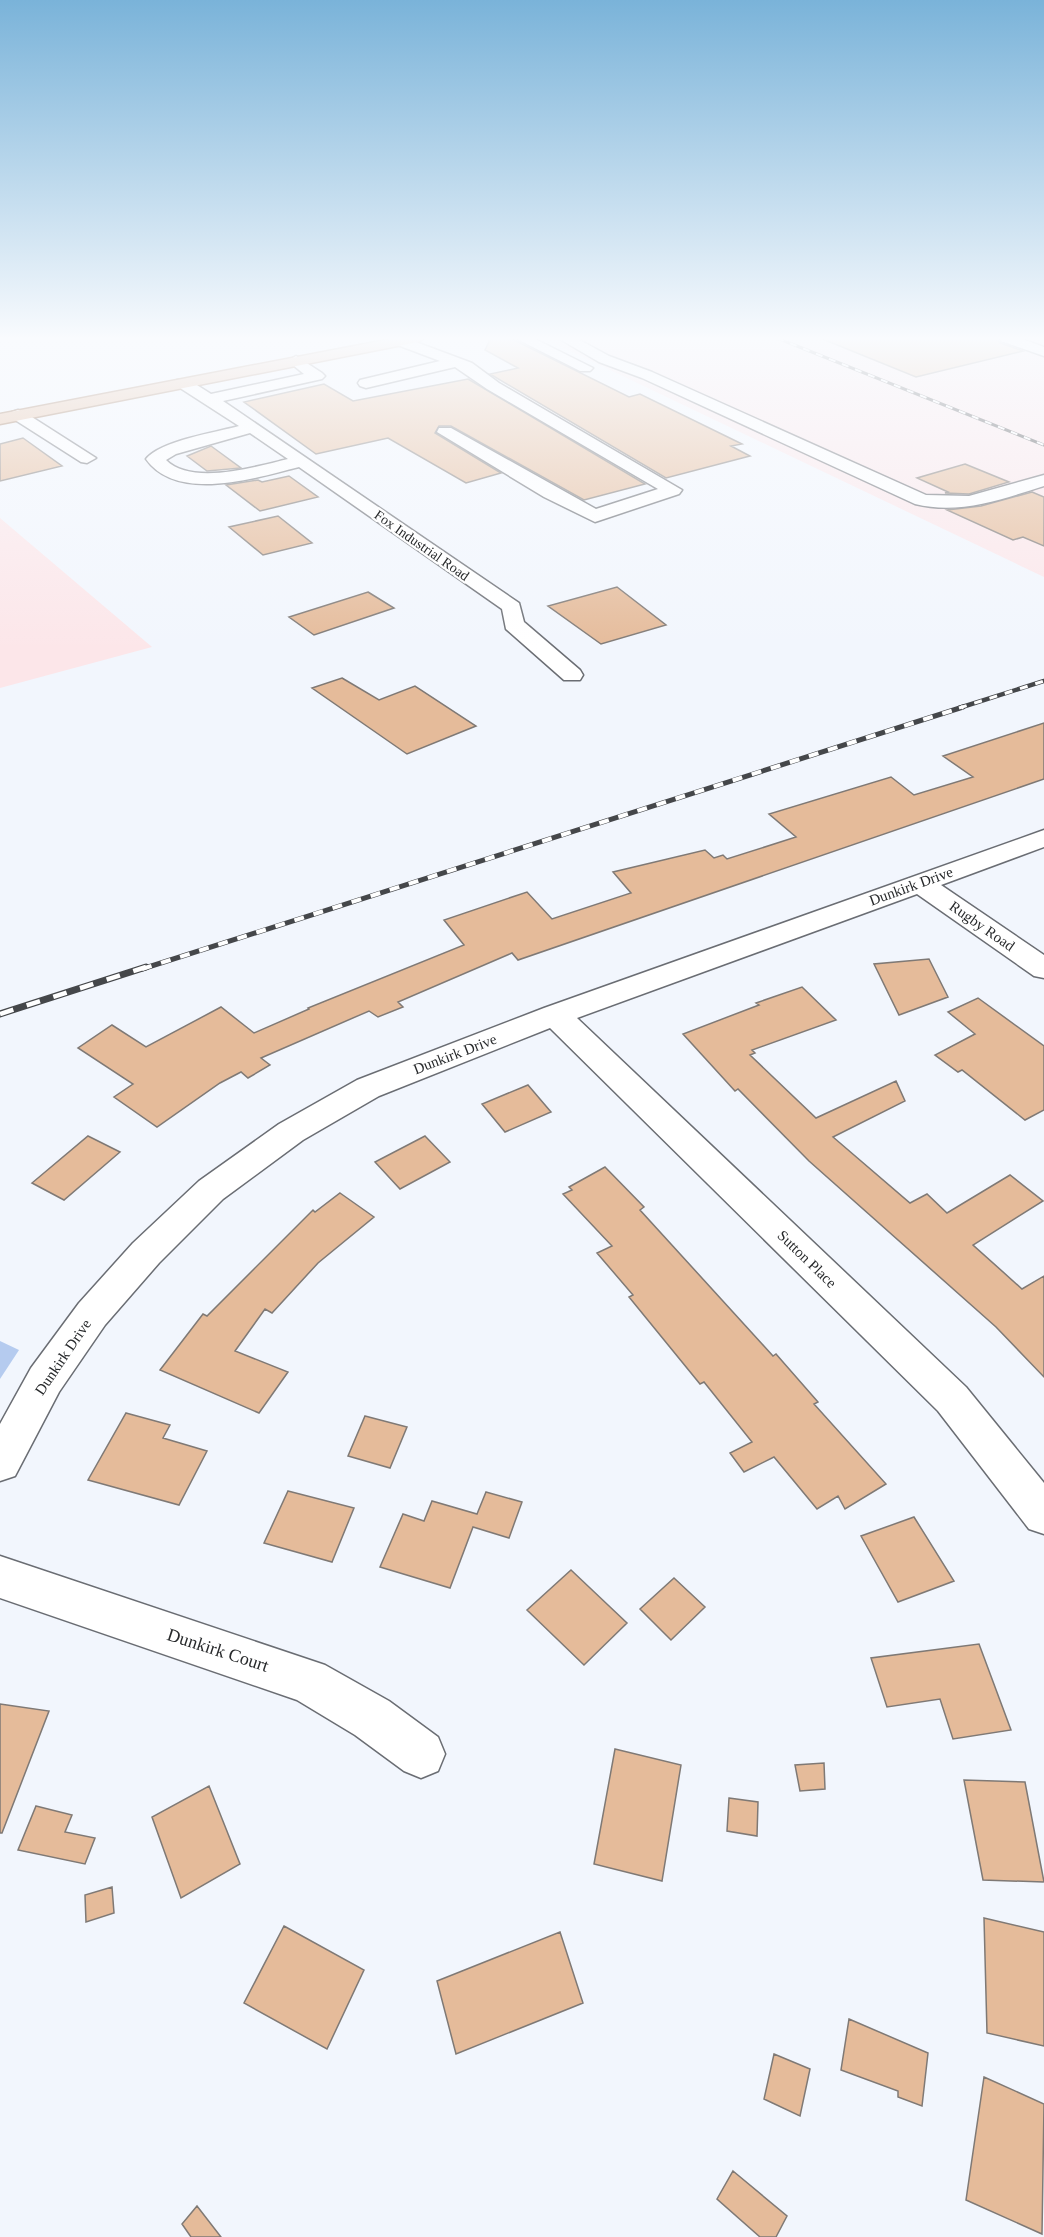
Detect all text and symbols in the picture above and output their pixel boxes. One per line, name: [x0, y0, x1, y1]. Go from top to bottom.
street label: Fox Industrial Road: [372, 507, 472, 584]
street label: Dunkirk Drive: [867, 863, 955, 909]
street label: Rugby Road: [947, 898, 1018, 954]
street label: Dunkirk Drive: [411, 1031, 499, 1077]
street label: Sutton Place: [774, 1227, 840, 1291]
street label: Dunkirk Drive: [32, 1316, 94, 1398]
street label: Dunkirk Court: [165, 1624, 271, 1676]

